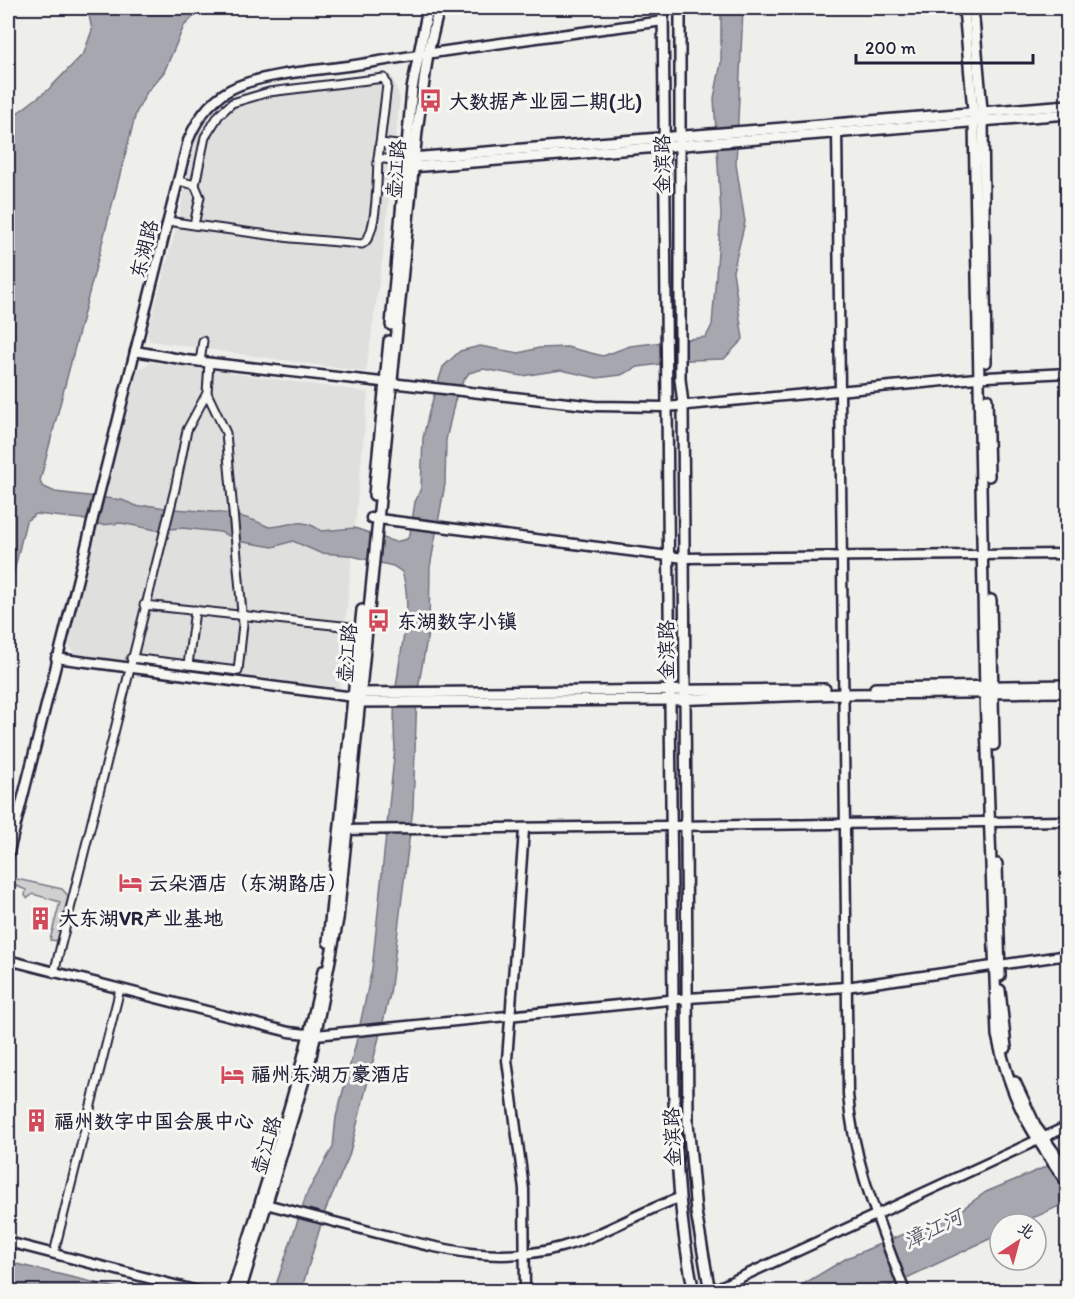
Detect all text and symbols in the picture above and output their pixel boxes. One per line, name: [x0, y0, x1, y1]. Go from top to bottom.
scale bar: [856, 27, 1033, 65]
text: 200 m: [865, 37, 916, 59]
bus stop icon: 大数据产业园二期(北): [418, 88, 444, 114]
place label: 大数据产业园二期(北): [449, 89, 642, 114]
street label: 金滨路: [650, 133, 674, 194]
street label: 壶江路: [381, 137, 411, 200]
street label: 东湖路: [125, 216, 163, 281]
bus stop icon: 东湖数字小镇: [366, 608, 392, 634]
place label: 东湖数字小镇: [397, 609, 517, 633]
street label: 金滨路: [654, 619, 678, 680]
street label: 壶江路: [332, 621, 362, 684]
hotel icon: 云朵酒店（东湖路店）: [117, 870, 143, 896]
place label: 云朵酒店（东湖路店）: [148, 871, 348, 895]
building icon: 大东湖VR产业基地: [28, 905, 54, 931]
place label: 大东湖VR产业基地: [59, 906, 223, 930]
hotel icon: 福州东湖万豪酒店: [220, 1061, 246, 1087]
place label: 福州东湖万豪酒店: [251, 1062, 411, 1086]
street label: 金滨路: [659, 1106, 685, 1167]
building icon: 福州数字中国会展中心: [23, 1108, 49, 1134]
place label: 福州数字中国会展中心: [54, 1109, 254, 1133]
street label: 壶江路: [246, 1112, 287, 1177]
water label: 漳江河: [899, 1202, 969, 1254]
north arrow: [988, 1212, 1048, 1272]
text: 北: [1014, 1218, 1039, 1243]

